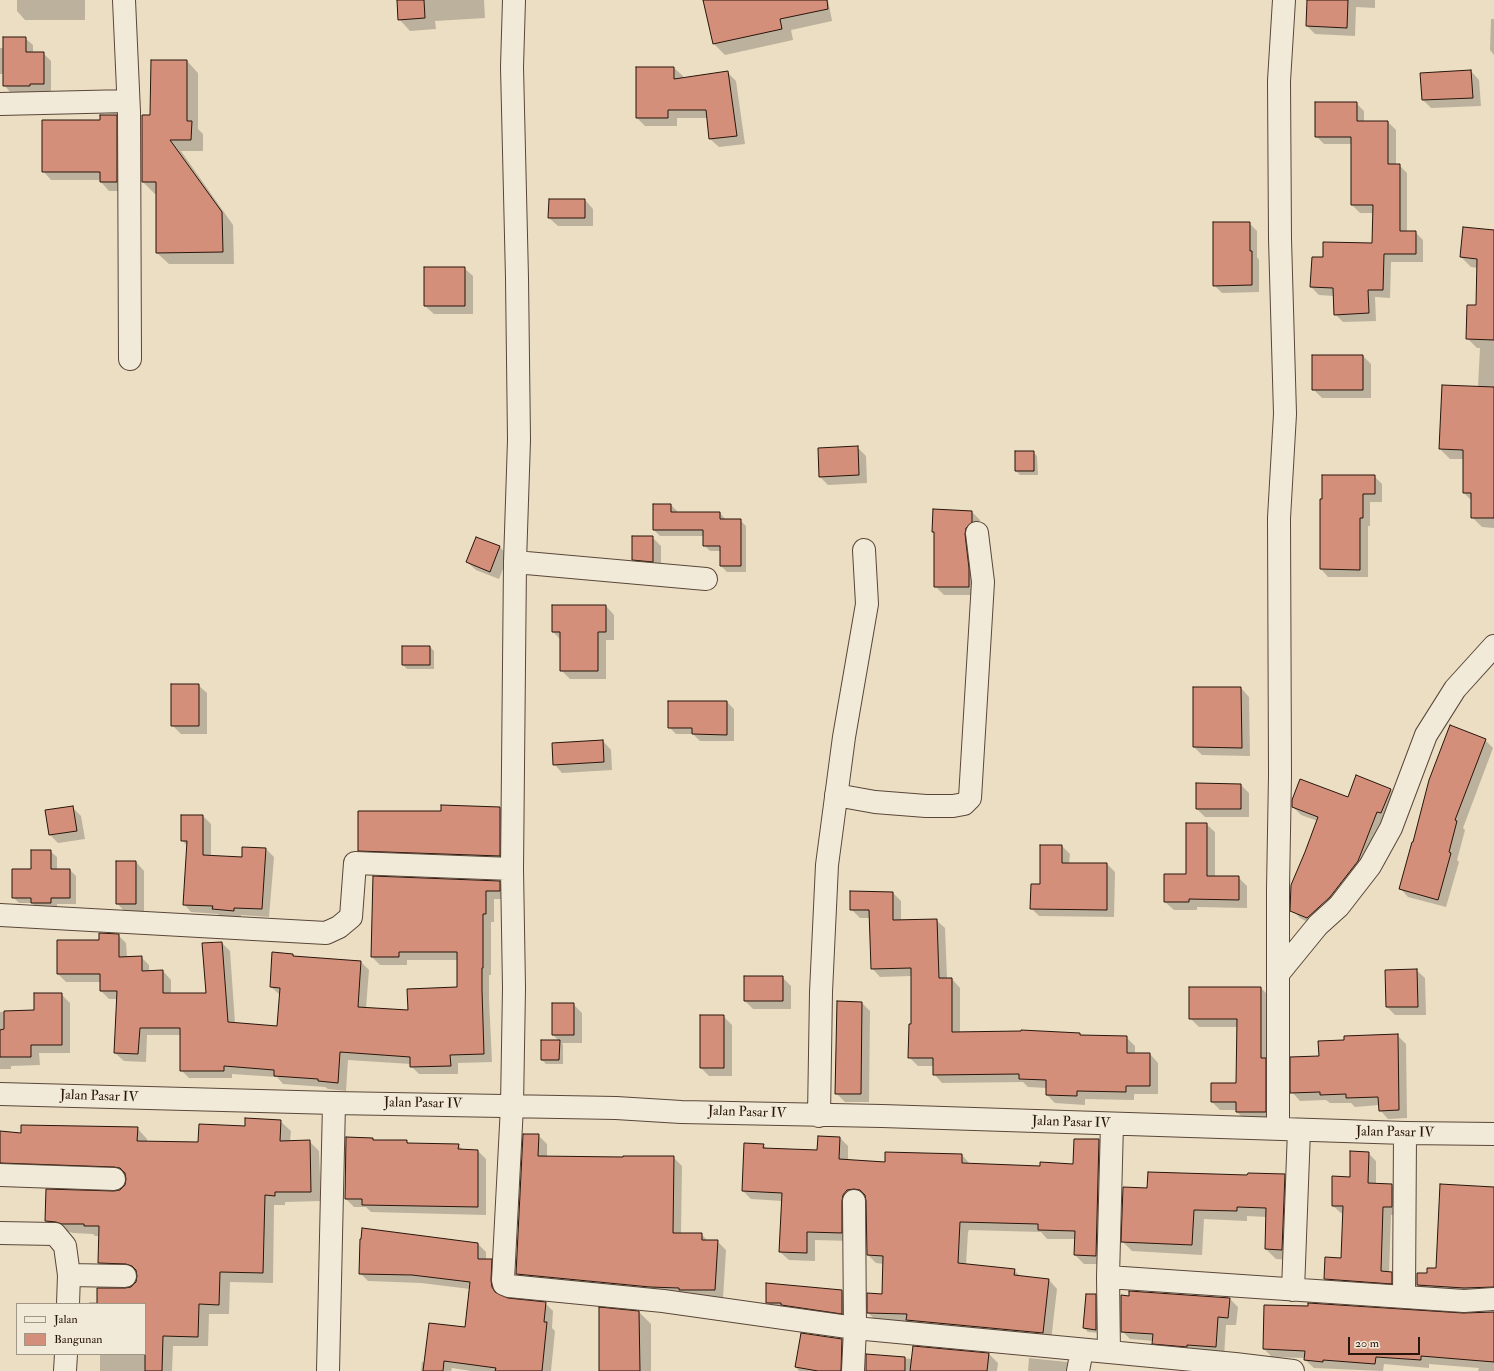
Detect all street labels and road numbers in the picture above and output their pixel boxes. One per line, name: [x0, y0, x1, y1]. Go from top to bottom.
street label: Jalan Pasar IV: [59, 1087, 139, 1107]
street label: Jalan Pasar IV: [384, 1095, 462, 1113]
street label: Jalan Pasar IV: [707, 1103, 787, 1123]
street label: Jalan Pasar IV: [1031, 1113, 1111, 1133]
street label: Jalan Pasar IV: [1356, 1124, 1434, 1142]

